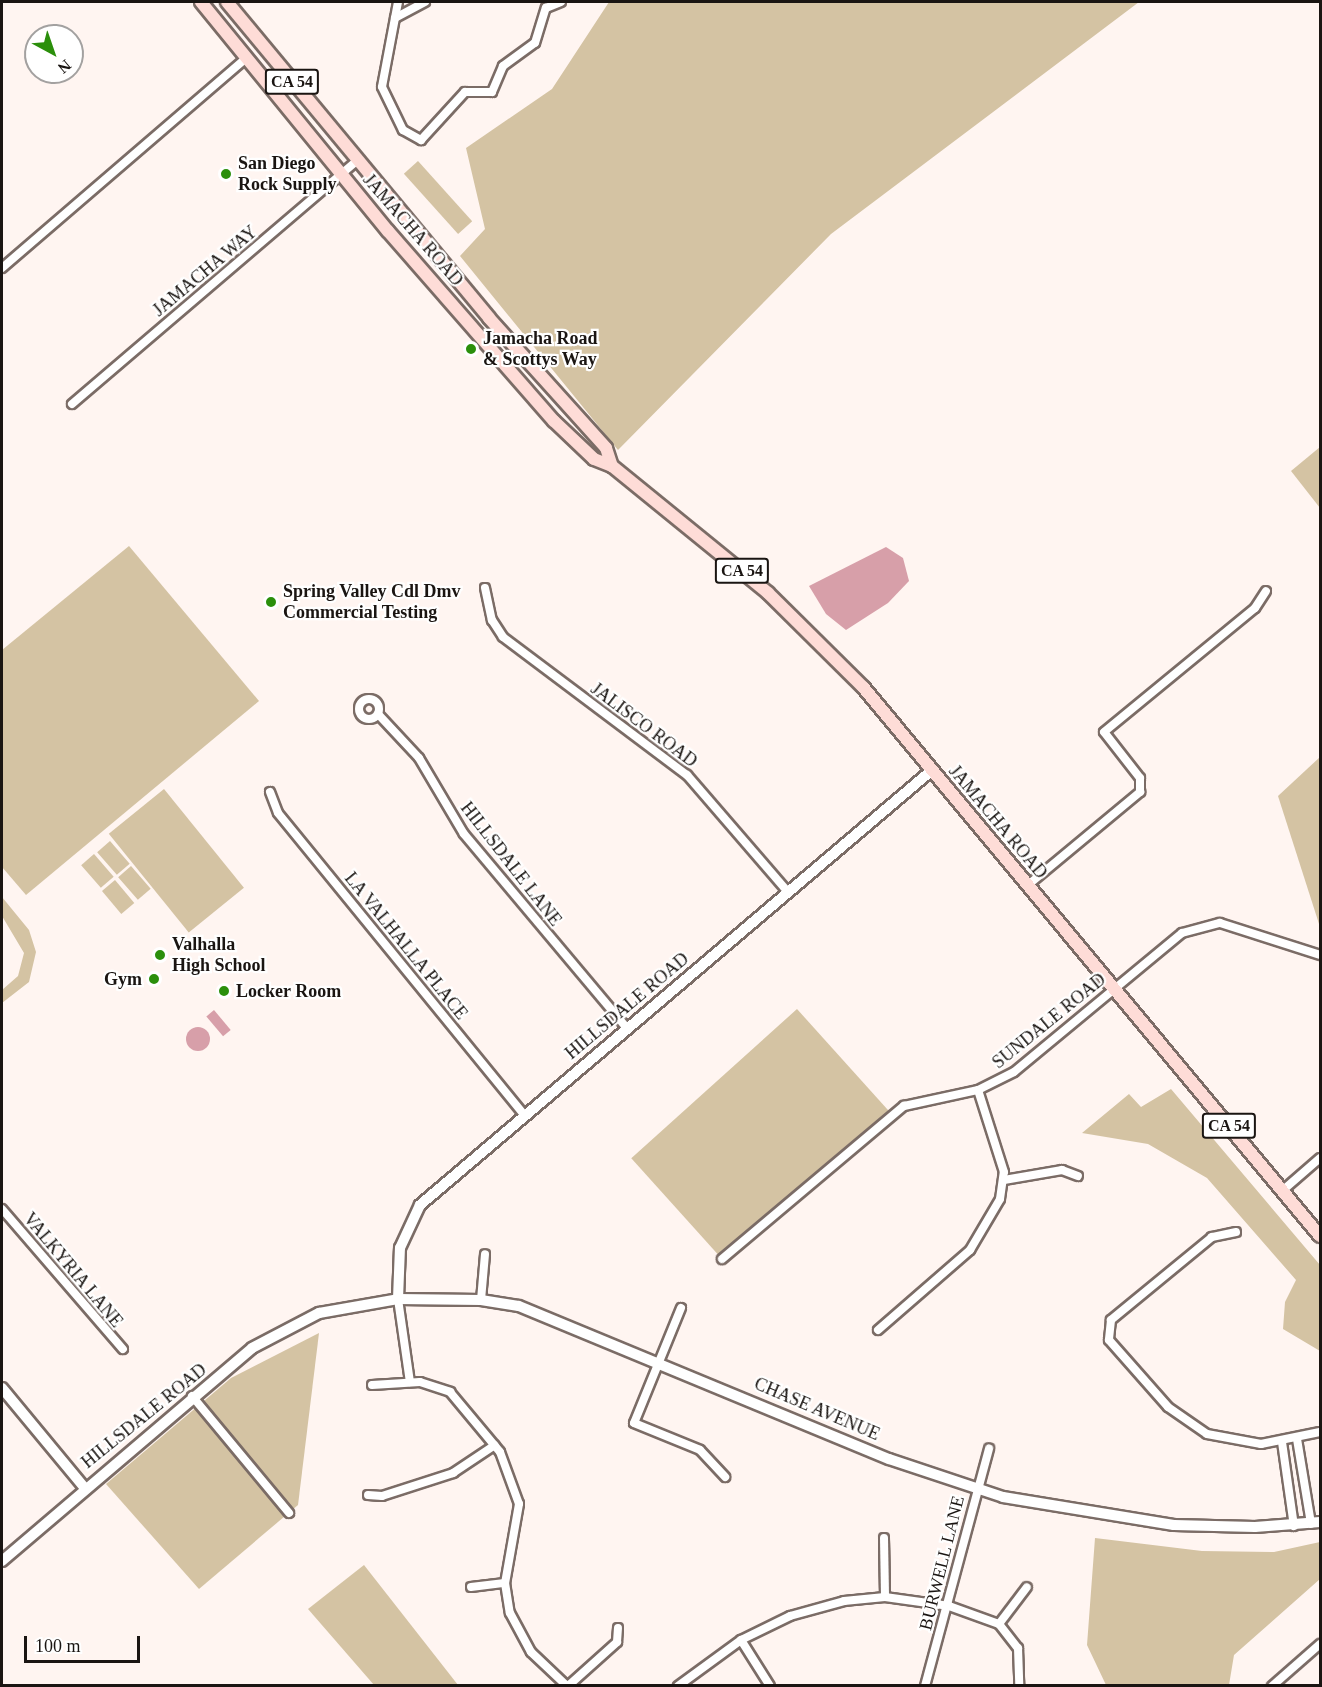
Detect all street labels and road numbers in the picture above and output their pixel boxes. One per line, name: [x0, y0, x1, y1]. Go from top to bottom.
road number: CA 54: [264, 69, 320, 95]
street label: JAMACHA ROAD: [358, 169, 468, 291]
street label: JAMACHA WAY: [148, 221, 262, 321]
road number: CA 54: [714, 558, 771, 584]
street label: JALISCO ROAD: [587, 678, 701, 772]
street label: JAMACHA ROAD: [944, 760, 1052, 884]
street label: HILLSDALE LANE: [456, 798, 566, 930]
street label: LA VALHALLA PLACE: [339, 867, 473, 1025]
street label: HILLSDALE ROAD: [561, 948, 693, 1064]
street label: SUNDALE ROAD: [988, 969, 1110, 1073]
road number: CA 54: [1200, 1113, 1258, 1139]
street label: VALKYRIA LANE: [18, 1208, 128, 1332]
street label: HILLSDALE ROAD: [77, 1359, 211, 1473]
street label: CHASE AVENUE: [751, 1373, 883, 1445]
street label: BURWELL LANE: [915, 1493, 969, 1633]

